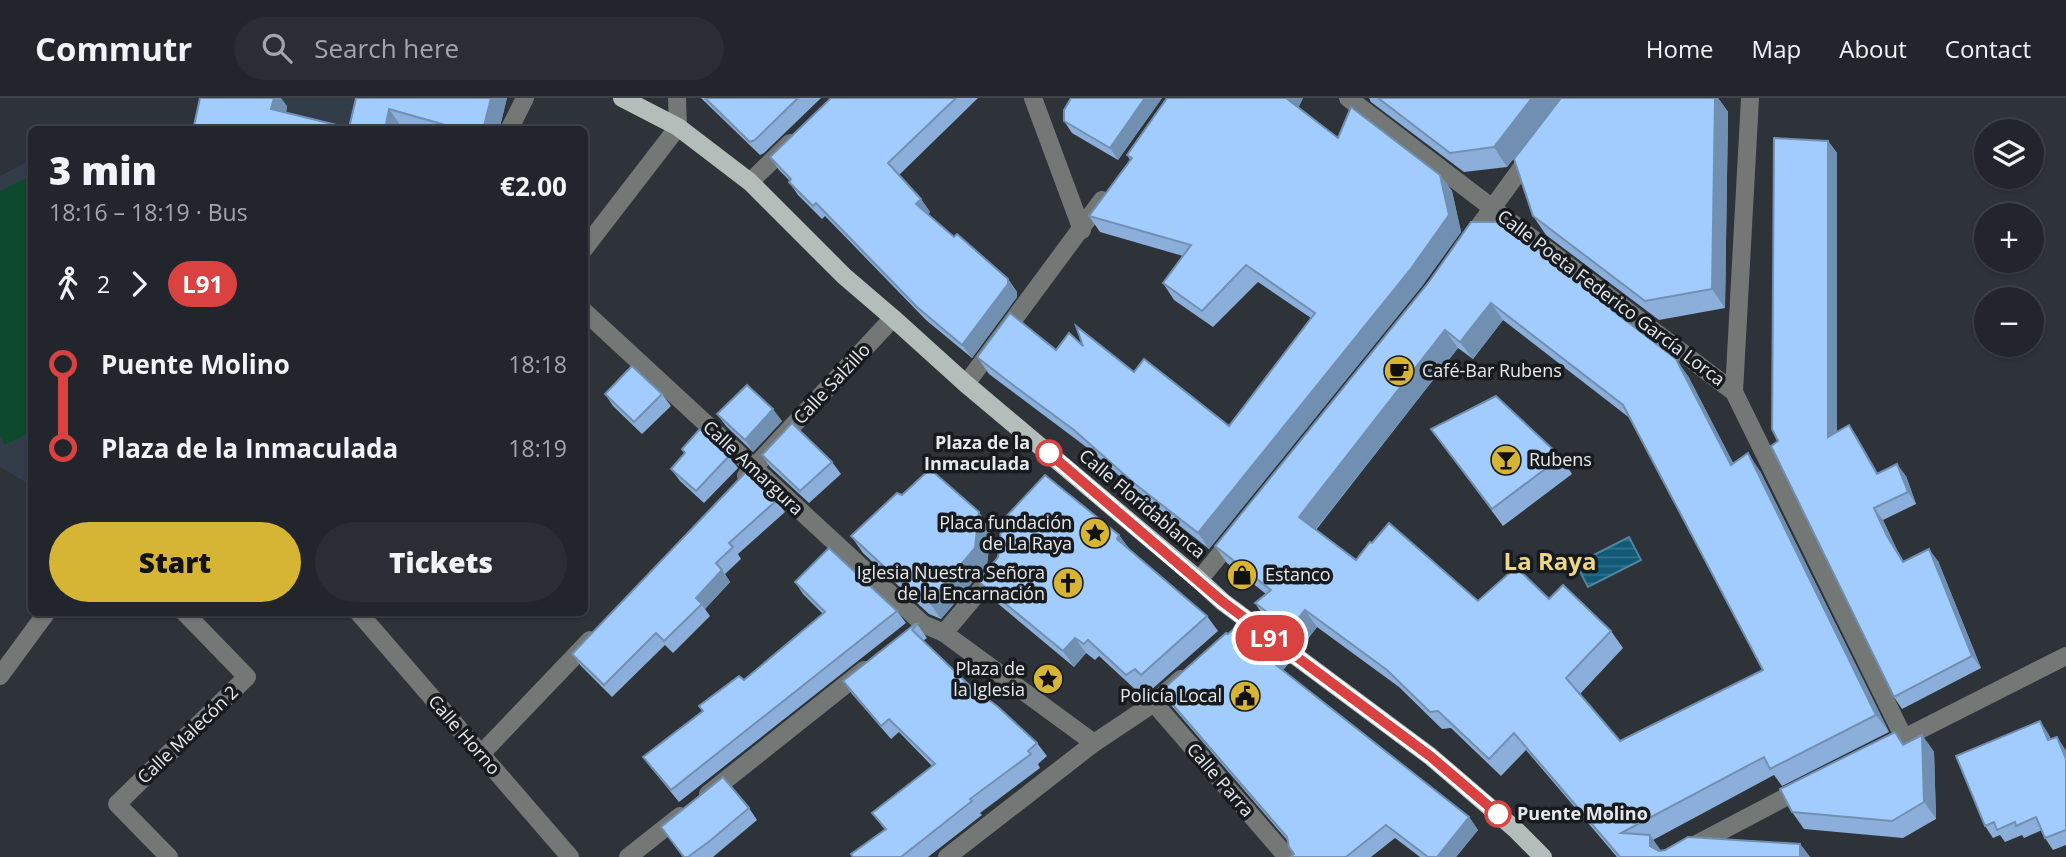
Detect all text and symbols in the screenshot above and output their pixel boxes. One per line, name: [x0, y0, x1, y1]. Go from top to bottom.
search box: [234, 17, 724, 80]
text: Commutr: [35, 26, 192, 71]
icon: search: [258, 29, 296, 67]
text: Search here: [314, 30, 459, 66]
text: Home: [1646, 32, 1714, 65]
text: Map: [1752, 32, 1801, 65]
text: About: [1839, 32, 1907, 65]
text: Contact: [1945, 32, 2031, 65]
map controls: [1974, 119, 2044, 357]
button: layers: [1974, 119, 2044, 189]
text: 3 min: [49, 144, 157, 196]
text: €2.00: [500, 168, 567, 204]
text: 18:16 – 18:19 · Bus: [49, 196, 248, 228]
button: +: [1974, 203, 2044, 273]
street label: Calle Poeta Federico García Lorca: [1493, 204, 1730, 391]
icon: walk: [49, 265, 87, 303]
icon: forward: [120, 265, 158, 303]
text: L91: [182, 267, 223, 300]
text: 2: [97, 268, 110, 300]
button: −: [1974, 287, 2044, 357]
street label: Calle Salzillo: [788, 338, 875, 429]
text: Puente Molino: [101, 346, 290, 382]
text: 18:18: [508, 348, 567, 380]
cafe icon: Café-Bar Rubens: [1382, 354, 1416, 388]
place label: Café-Bar Rubens: [1422, 358, 1562, 382]
street label: Calle Amargura: [698, 415, 809, 520]
text: Plaza de la Inmaculada: [101, 430, 398, 466]
place label: Plaza de la Inmaculada: [924, 430, 1030, 475]
text: 18:19: [508, 432, 567, 464]
marker: Plaza de la Inmaculada: [1036, 440, 1062, 466]
street label: Calle Floridablanca: [1074, 443, 1211, 563]
bar icon: Rubens: [1489, 443, 1523, 477]
place label: Rubens: [1529, 447, 1592, 471]
place label: Placa fundación de La Raya: [939, 510, 1072, 555]
place icon: Placa fundación de La Raya: [1078, 516, 1112, 550]
button: Start: [49, 522, 301, 602]
button: Tickets: [315, 522, 567, 602]
district label: La Raya: [1504, 544, 1596, 577]
shop icon: Estanco: [1225, 558, 1259, 592]
place label: Iglesia Nuestra Señora de la Encarnación: [857, 560, 1045, 605]
place label: Estanco: [1265, 562, 1331, 586]
church icon: Iglesia Nuestra Señora de la Encarnación: [1051, 566, 1085, 600]
line badge: L91: [1230, 615, 1310, 661]
text: L91: [1249, 621, 1291, 654]
place label: Plaza de la Iglesia: [953, 656, 1025, 701]
place icon: Plaza de la Iglesia: [1031, 662, 1065, 696]
public building icon: Policía Local: [1228, 679, 1262, 713]
street label: Calle Malecón 2: [132, 680, 243, 789]
place label: Policía Local: [1120, 683, 1222, 707]
street label: Calle Horno: [423, 689, 506, 779]
street label: Calle Parra: [1182, 737, 1260, 821]
marker: Puente Molino: [1485, 801, 1511, 827]
place label: Puente Molino: [1517, 801, 1648, 825]

